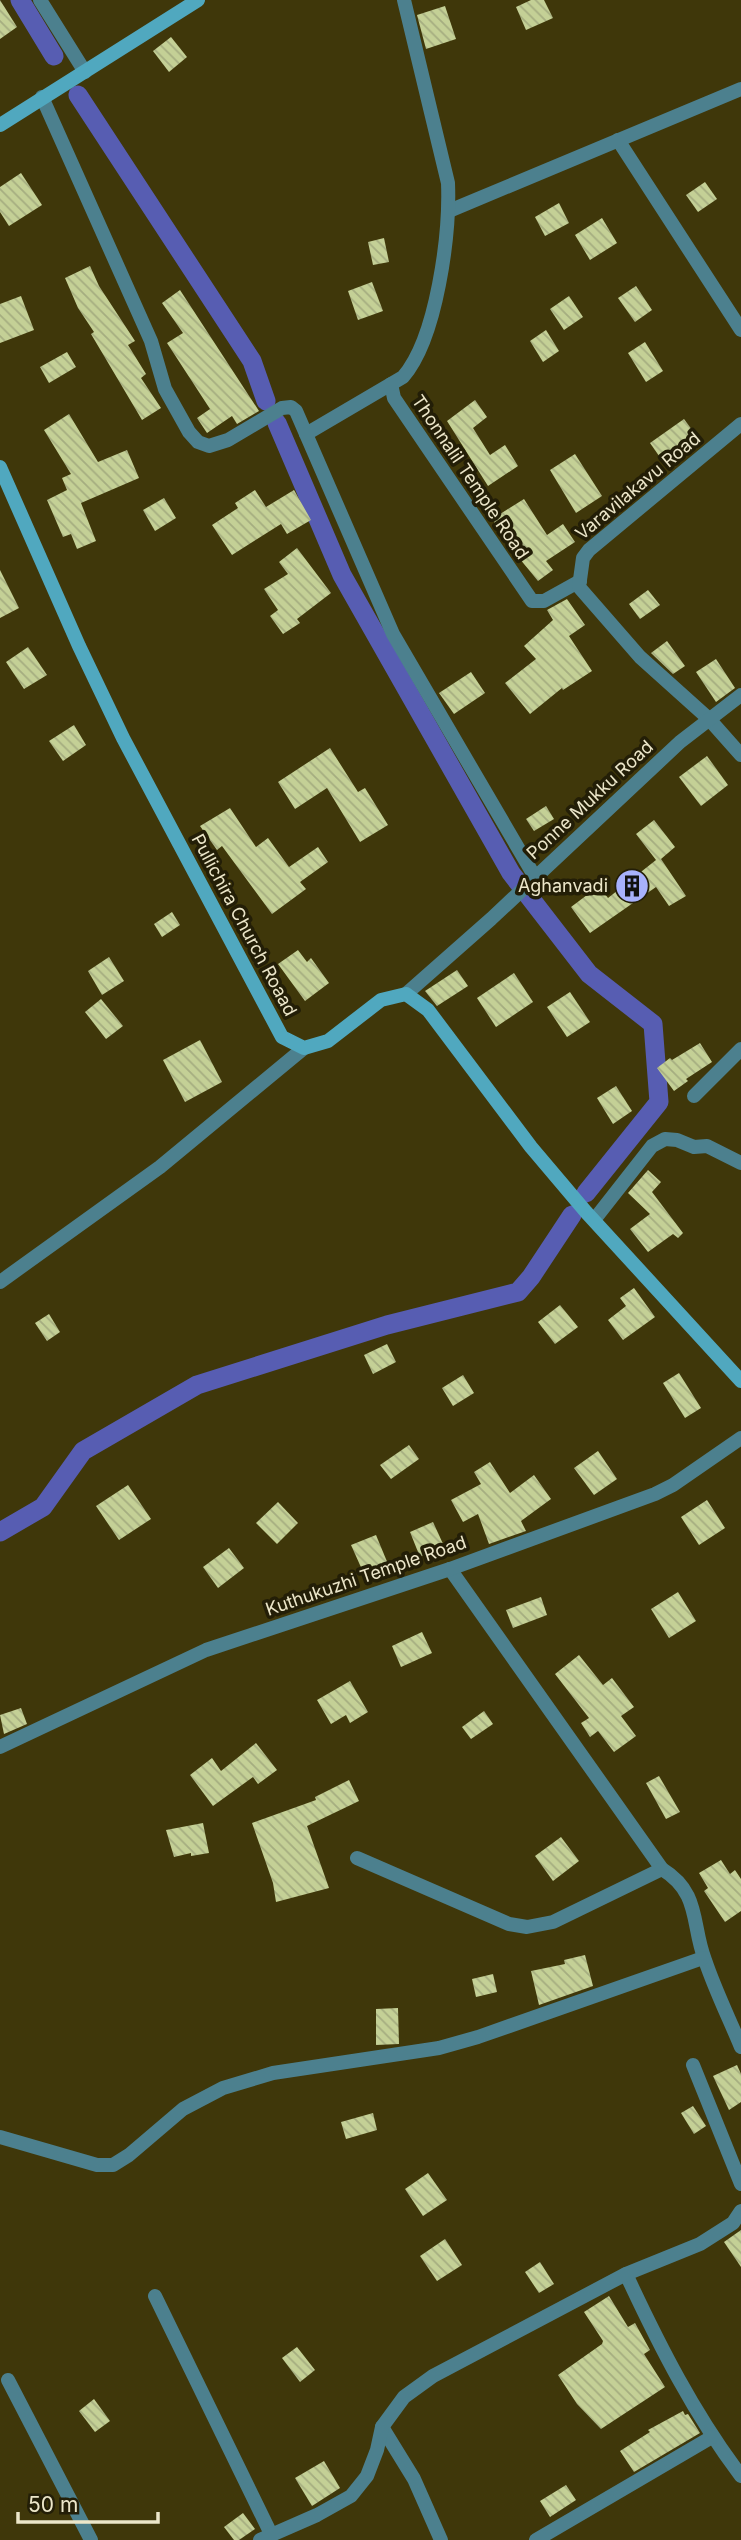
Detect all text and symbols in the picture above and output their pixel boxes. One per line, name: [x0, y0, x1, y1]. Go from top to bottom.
street label: Thonnalil Temple Road: [408, 391, 533, 563]
street label: Varavilakavu Road: [571, 427, 704, 544]
street label: Ponne Mukku Road: [522, 736, 657, 864]
street label: Pullichira Church Roaad: [188, 830, 301, 1019]
building icon: Aghanvadi: [613, 867, 651, 905]
place label: Aghanvadi: [518, 875, 608, 896]
street label: Kuthukuzhi Temple Road: [263, 1531, 469, 1620]
scale bar: [18, 2480, 158, 2524]
text: 50 m: [28, 2492, 78, 2517]

